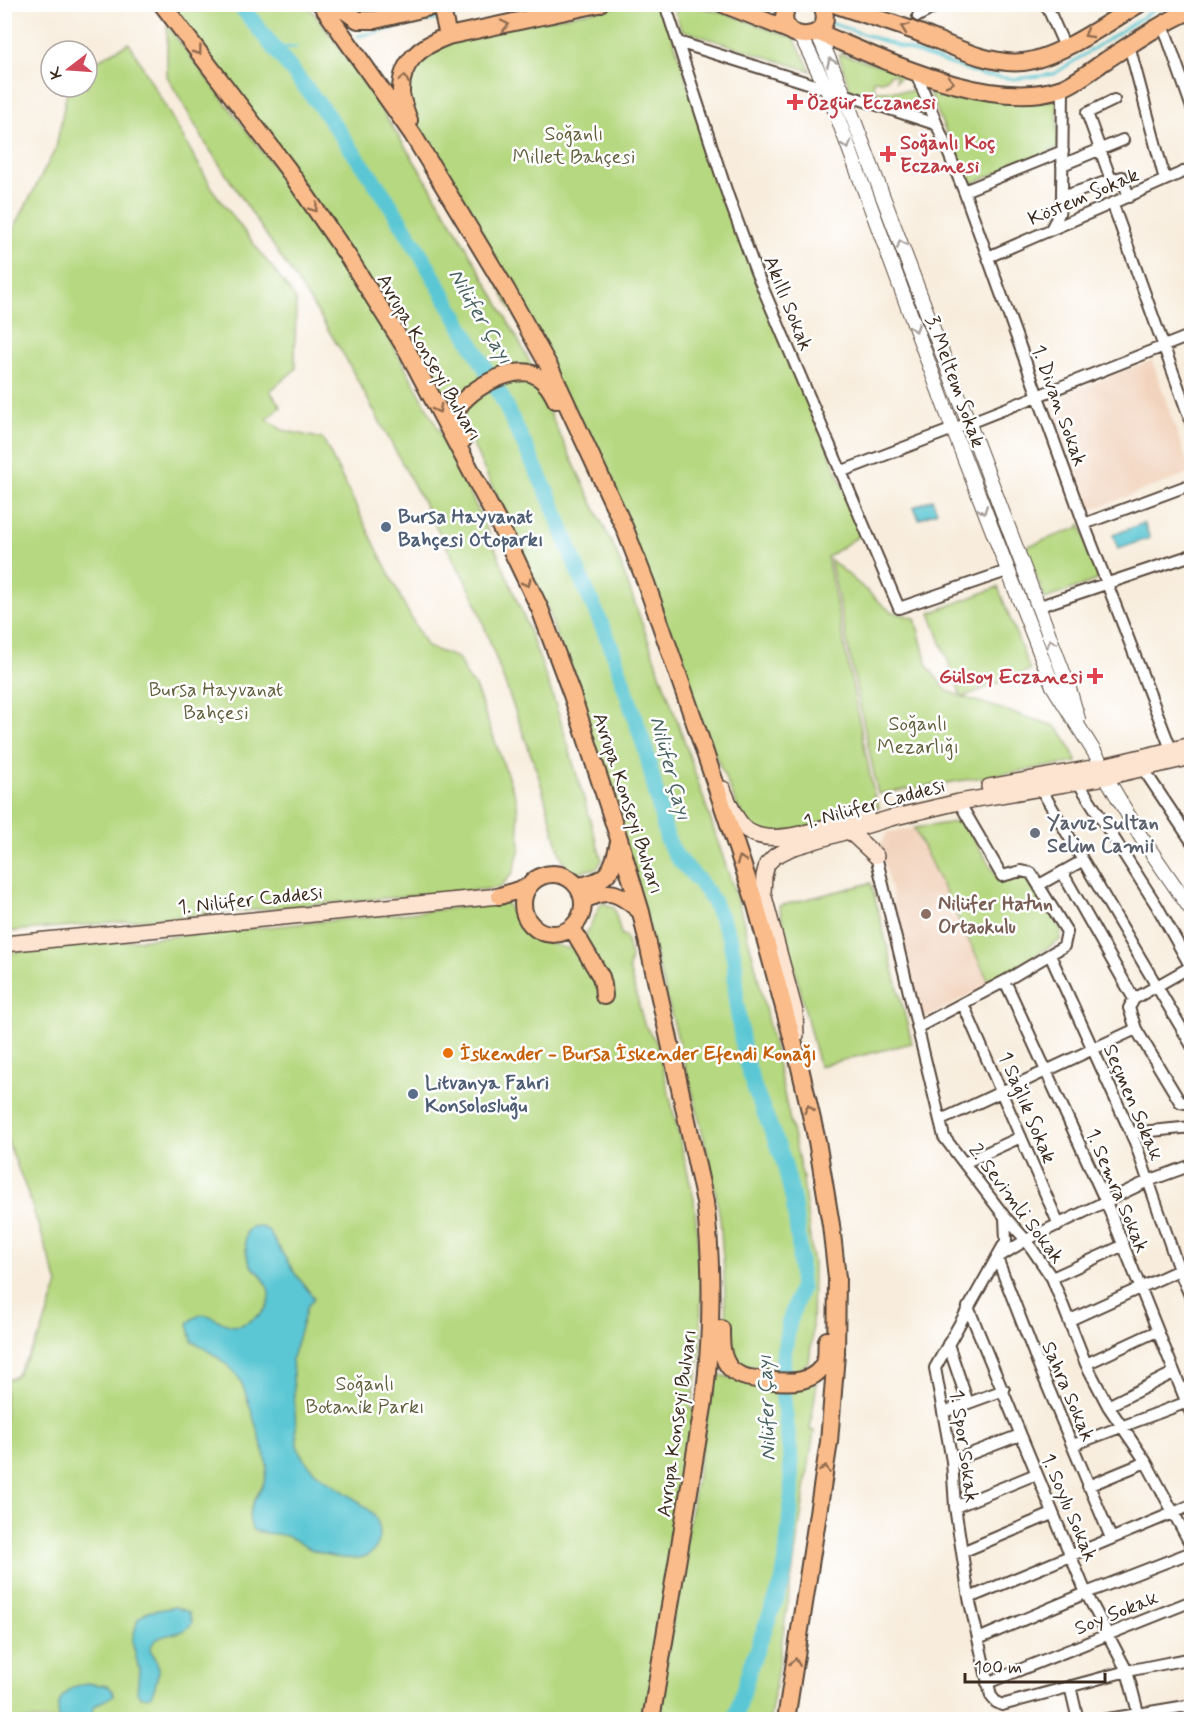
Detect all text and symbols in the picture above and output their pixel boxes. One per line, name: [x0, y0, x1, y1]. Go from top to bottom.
one-way arrow: [500, 19, 510, 32]
one-way arrow: [900, 22, 911, 35]
one-way arrow: [1084, 27, 1094, 38]
north arrow: [39, 39, 99, 99]
one-way arrow: [191, 44, 202, 55]
one-way arrow: [826, 58, 838, 69]
text: K: [44, 64, 68, 81]
one-way arrow: [397, 74, 410, 84]
one-way arrow: [945, 75, 955, 88]
place label: Özgür Eczanesi: [807, 90, 936, 119]
marker: Özgür Eczanesi: [788, 95, 802, 109]
park label: Soğanlı Millet Bahçesi: [513, 121, 636, 171]
place label: Soğanlı Koç Eczanesi: [900, 130, 995, 180]
one-way arrow: [840, 139, 853, 150]
marker: Soğanlı Koç Eczanesi: [881, 147, 895, 161]
street label: Köstem Sokak: [1024, 162, 1143, 233]
one-way arrow: [307, 201, 318, 212]
one-way arrow: [896, 240, 908, 251]
street label: Akıllı Sokak: [756, 252, 819, 355]
water label: Nilüfer Çayı: [442, 264, 519, 370]
street label: Avrupa Konseyi Bulvarı: [370, 269, 488, 446]
street label: 3. Meltem Sokak: [918, 312, 991, 451]
one-way arrow: [908, 322, 920, 333]
street label: 1. Divan Sokak: [1024, 341, 1093, 470]
one-way arrow: [431, 403, 442, 414]
place label: Bursa Hayvanat Bahçesi Otoparkı: [398, 504, 543, 554]
one-way arrow: [976, 504, 989, 515]
marker: Bursa Hayvanat Bahçesi Otoparkı: [379, 520, 393, 534]
one-way arrow: [520, 576, 532, 587]
one-way arrow: [1046, 638, 1058, 649]
place label: Gülsoy Eczanesi: [939, 664, 1083, 691]
marker: Gülsoy Eczanesi: [1088, 669, 1102, 683]
park label: Bursa Hayvanat Bahçesi: [149, 677, 283, 727]
street label: Avrupa Konseyi Bulvarı: [586, 709, 670, 898]
park label: Soğanlı Mezarlığı: [877, 711, 959, 761]
water label: Nilüfer Çayı: [643, 713, 697, 823]
street label: 1. Nilüfer Caddesi: [801, 773, 948, 836]
place label: Yavuz Sultan Selim Camii: [1047, 810, 1159, 860]
marker: Yavuz Sultan Selim Camii: [1028, 826, 1042, 840]
one-way arrow: [736, 855, 748, 866]
street label: 1. Nilüfer Caddesi: [176, 879, 324, 922]
place label: Nilüfer Hatun Ortaokulu: [938, 891, 1053, 941]
marker: Nilüfer Hatun Ortaokulu: [919, 907, 933, 921]
street label: Seçmen Sokak: [1096, 1040, 1169, 1165]
place label: İskender - Bursa İskender Efendi Konağı: [460, 1041, 817, 1068]
marker: İskender - Bursa İskender Efendi Konağı: [441, 1046, 455, 1060]
street label: 1 Sağlık Sokak: [991, 1048, 1062, 1168]
place label: Litvanya Fahri Konsolosluğu: [425, 1070, 549, 1120]
marker: Litvanya Fahri Konsolosluğu: [406, 1087, 420, 1101]
one-way arrow: [804, 1104, 817, 1114]
street label: 1. Semra Sokak: [1078, 1124, 1155, 1257]
street label: 2. Sevimli Sokak: [962, 1138, 1070, 1270]
street label: Avrupa Konseyi Bulvarı: [651, 1328, 704, 1519]
street label: Sahra Sokak: [1034, 1338, 1101, 1446]
water label: Nilüfer Çayı: [751, 1354, 783, 1461]
park label: Soğanlı Botanik Parkı: [306, 1371, 425, 1421]
street label: 1. Spor Sokak: [942, 1388, 985, 1505]
street label: 1. Soylu Sokak: [1034, 1449, 1104, 1566]
one-way arrow: [818, 1464, 830, 1474]
street label: Soy Sokak: [1071, 1584, 1162, 1642]
scale bar: [965, 1646, 1104, 1684]
text: 100 m: [974, 1656, 1022, 1680]
one-way arrow: [788, 1657, 800, 1666]

